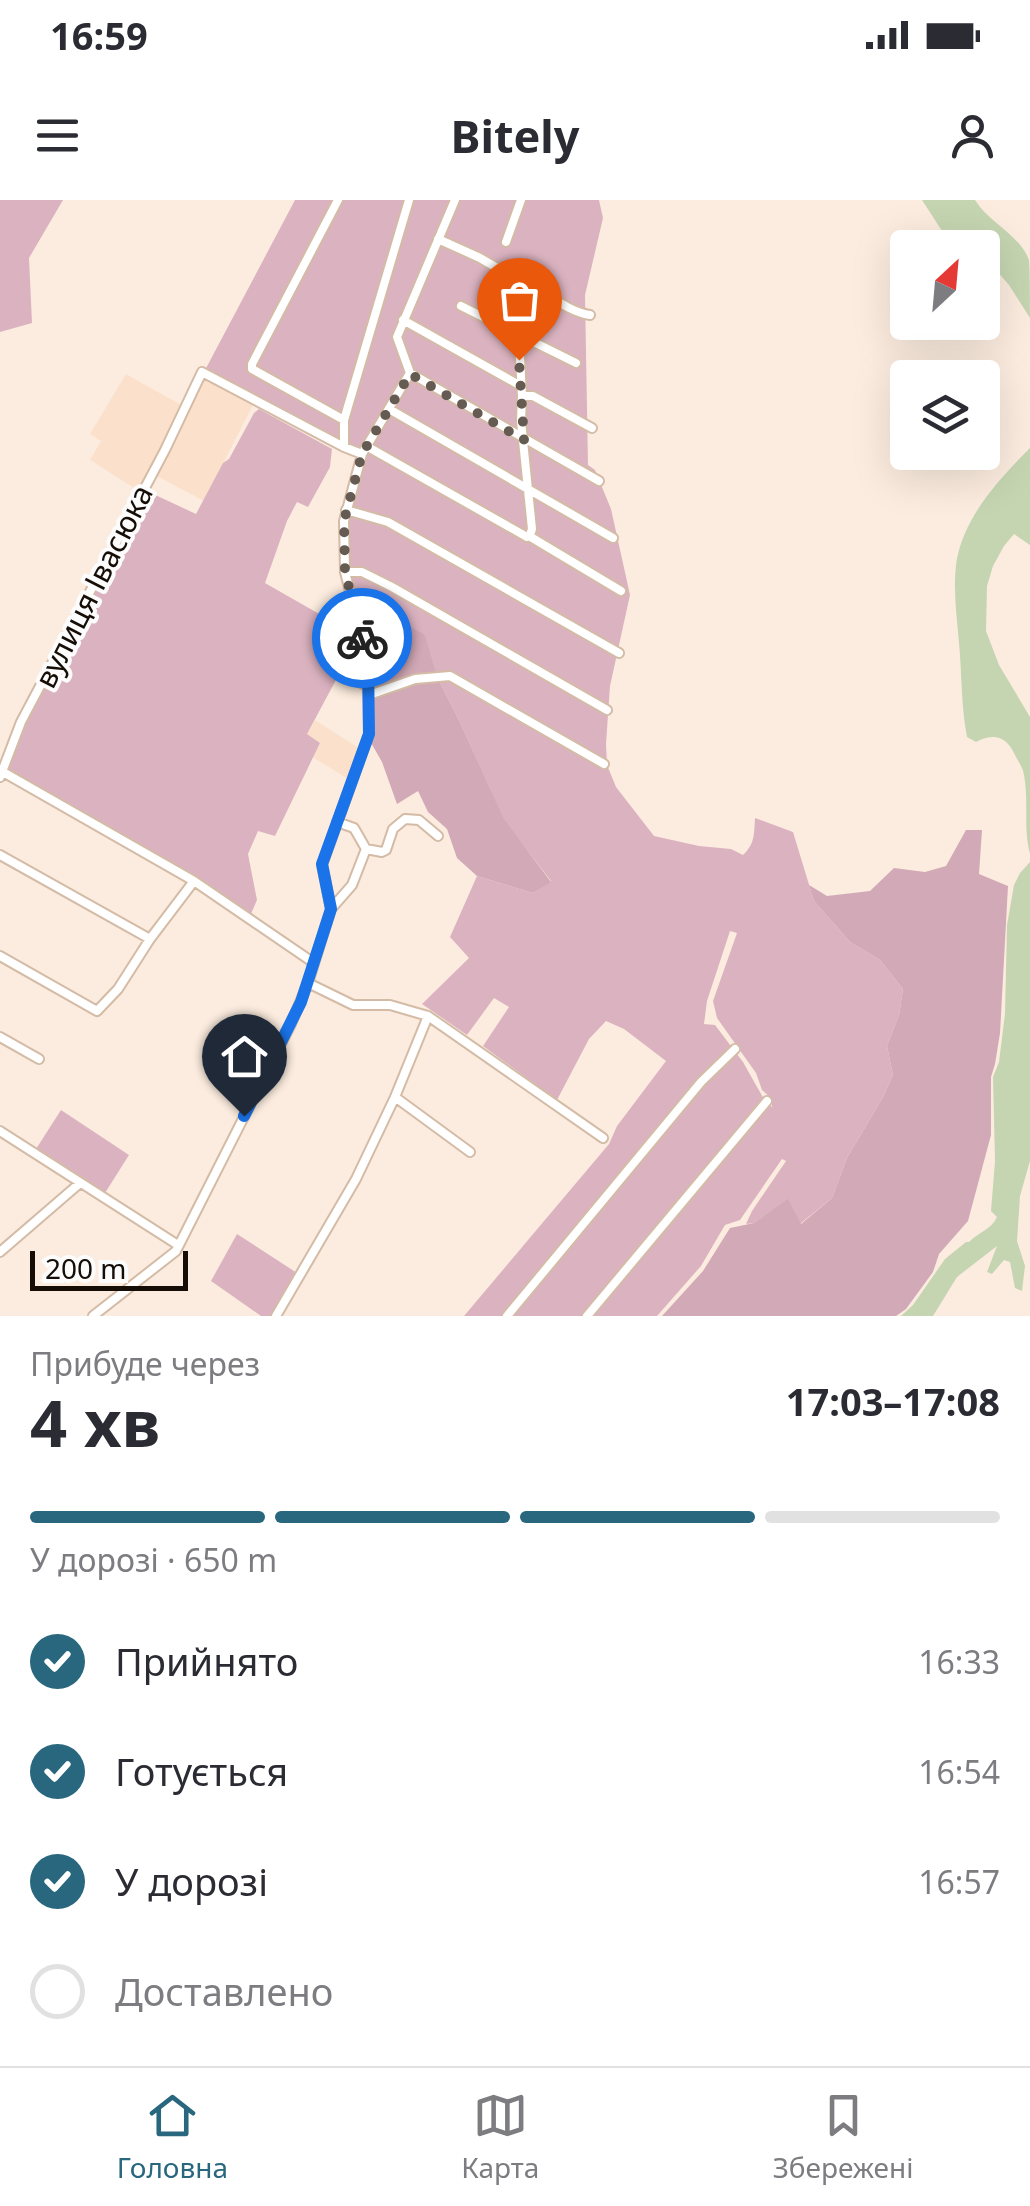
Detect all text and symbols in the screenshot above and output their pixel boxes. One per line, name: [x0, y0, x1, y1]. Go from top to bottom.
text: 16:59: [50, 9, 148, 61]
text: Bitely: [451, 105, 579, 166]
icon: menu: [30, 108, 85, 163]
icon: person: [945, 108, 1000, 163]
north arrow: [890, 230, 1000, 340]
map controls: [890, 230, 1000, 470]
pin: [477, 258, 562, 361]
icon: bag: [492, 273, 547, 328]
button: layers: [890, 360, 1000, 470]
street label: вулиця Івасюка: [24, 477, 162, 695]
courier: [312, 588, 412, 688]
icon: bike: [335, 611, 390, 666]
pin: [202, 1014, 287, 1117]
icon: home: [217, 1029, 272, 1084]
scale bar: [30, 1246, 188, 1290]
text: 200 m: [45, 1249, 127, 1287]
text: Прибуде через: [30, 1342, 260, 1385]
text: 17:03–17:08: [786, 1375, 1000, 1427]
text: 4 хв: [30, 1378, 160, 1466]
text: У дорозі · 650 m: [30, 1538, 277, 1581]
icon: check: [30, 1634, 85, 1689]
text: Прийнято: [115, 1635, 298, 1687]
text: 16:33: [918, 1640, 1000, 1683]
icon: check: [30, 1744, 85, 1799]
text: Готується: [115, 1745, 288, 1797]
text: 16:54: [918, 1750, 1000, 1793]
icon: check: [30, 1854, 85, 1909]
text: У дорозі: [115, 1855, 268, 1907]
text: 16:57: [918, 1860, 1000, 1903]
text: Доставлено: [115, 1965, 333, 2017]
tab: Головна: [117, 2088, 228, 2186]
tab: Карта: [461, 2088, 539, 2186]
tab: Збережені: [773, 2088, 913, 2186]

